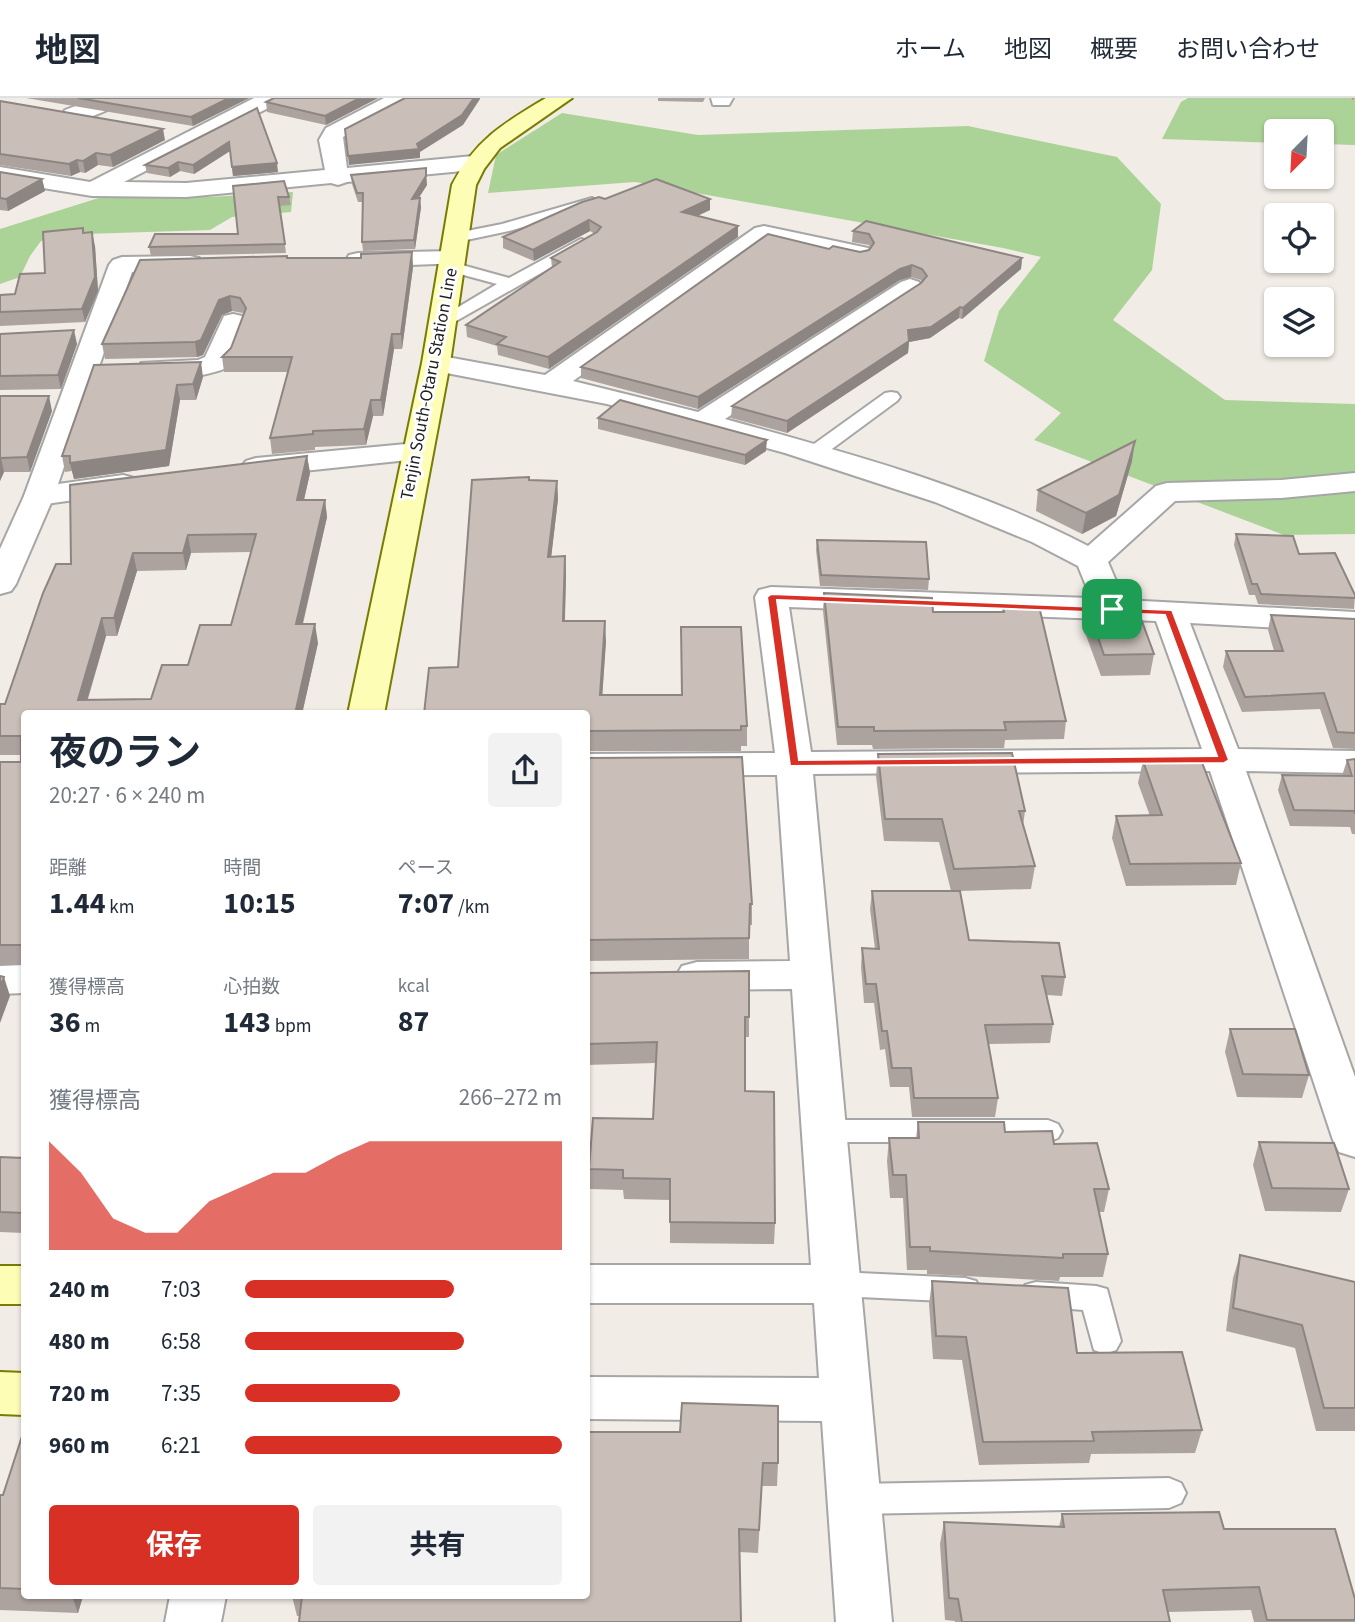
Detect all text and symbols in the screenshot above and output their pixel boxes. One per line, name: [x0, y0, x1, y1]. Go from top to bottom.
text: 地図: [35, 27, 101, 74]
text: ホーム: [895, 32, 966, 67]
text: 地図: [1004, 32, 1052, 67]
text: 概要: [1090, 32, 1138, 67]
text: お問い合わせ: [1176, 32, 1320, 67]
north arrow: [1264, 119, 1334, 189]
map controls: [1264, 119, 1334, 357]
button: locate: [1264, 203, 1334, 273]
street label: Tenjin South-Otaru Station Line: [394, 266, 464, 502]
button: layers: [1264, 287, 1334, 357]
pin: [1082, 579, 1142, 639]
icon: arrive: [1093, 590, 1131, 628]
text: 夜のラン: [49, 726, 201, 780]
button: share: [488, 733, 562, 807]
text: 20:27 · 6 × 240 m: [49, 779, 205, 812]
text: 距離: [49, 855, 87, 882]
text: 時間: [223, 855, 261, 882]
text: ペース: [398, 855, 454, 882]
text: 1.44: [49, 882, 106, 925]
text: 10:15: [223, 882, 296, 925]
text: 7:07: [398, 882, 454, 925]
text: km: [106, 894, 135, 921]
text: /km: [454, 894, 490, 921]
text: kcal: [398, 973, 430, 1000]
text: 獲得標高: [49, 974, 125, 1001]
text: 心拍数: [223, 974, 280, 1001]
text: 87: [398, 1000, 429, 1043]
text: 36: [49, 1001, 81, 1044]
text: 143: [223, 1001, 271, 1044]
text: m: [81, 1013, 100, 1040]
text: bpm: [271, 1013, 311, 1040]
text: 266–272 m: [459, 1081, 562, 1114]
text: 獲得標高: [49, 1084, 141, 1117]
text: 240 m: [49, 1273, 110, 1306]
text: 7:03: [161, 1273, 201, 1306]
text: 480 m: [49, 1325, 110, 1358]
text: 6:58: [161, 1325, 201, 1358]
text: 720 m: [49, 1377, 110, 1410]
text: 7:35: [161, 1377, 201, 1410]
text: 960 m: [49, 1429, 110, 1462]
text: 6:21: [161, 1429, 201, 1462]
button: 保存: [49, 1505, 299, 1585]
button: 共有: [313, 1505, 562, 1585]

